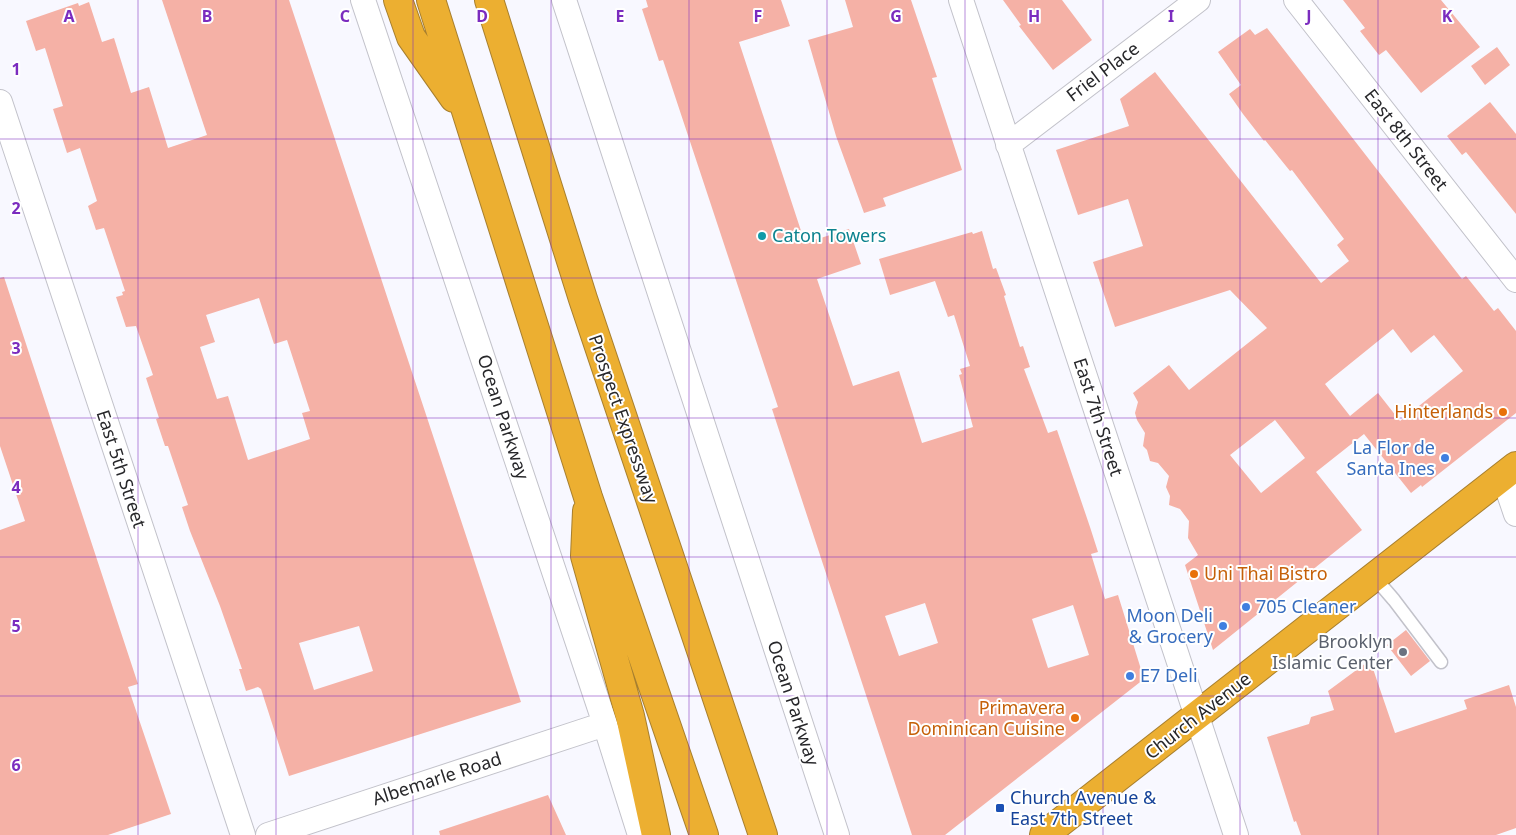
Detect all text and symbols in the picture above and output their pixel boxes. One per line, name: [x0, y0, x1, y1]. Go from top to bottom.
text: A: [63, 5, 75, 27]
text: B: [202, 5, 212, 27]
text: C: [340, 5, 350, 27]
text: D: [476, 5, 488, 27]
text: E: [616, 5, 625, 27]
text: F: [754, 5, 762, 27]
text: G: [890, 5, 902, 27]
text: H: [1028, 5, 1040, 27]
text: I: [1168, 5, 1174, 27]
text: J: [1304, 5, 1312, 27]
text: K: [1442, 5, 1453, 27]
street label: Friel Place: [1061, 36, 1144, 106]
text: 1: [11, 58, 21, 80]
street label: East 8th Street: [1360, 84, 1454, 196]
text: 2: [11, 197, 21, 219]
place label: Caton Towers: [772, 223, 886, 247]
marker: Caton Towers: [756, 230, 768, 242]
street label: Prospect Expressway: [584, 331, 664, 507]
text: 3: [11, 337, 21, 359]
street label: Ocean Parkway: [472, 351, 536, 483]
street label: East 7th Street: [1069, 355, 1129, 479]
place label: Hinterlands: [1394, 399, 1493, 423]
marker: Hinterlands: [1497, 406, 1509, 418]
street label: East 5th Street: [92, 407, 152, 531]
place label: La Flor de Santa Ines: [1347, 435, 1435, 480]
marker: La Flor de Santa Ines: [1439, 452, 1451, 464]
text: 4: [11, 476, 21, 498]
place label: Uni Thai Bistro: [1204, 561, 1328, 585]
marker: Uni Thai Bistro: [1188, 568, 1200, 580]
place label: 705 Cleaner: [1256, 594, 1357, 618]
marker: 705 Cleaner: [1240, 601, 1252, 613]
place label: Moon Deli & Grocery: [1127, 603, 1214, 648]
text: 5: [11, 615, 21, 637]
marker: Moon Deli & Grocery: [1217, 620, 1229, 632]
place label: Brooklyn Islamic Center: [1272, 629, 1394, 674]
street label: Ocean Parkway: [762, 637, 826, 769]
marker: Brooklyn Islamic Center: [1397, 646, 1409, 658]
place label: E7 Deli: [1140, 663, 1198, 687]
street label: Church Avenue: [1139, 666, 1255, 764]
marker: E7 Deli: [1124, 670, 1136, 682]
place label: Primavera Dominican Cuisine: [908, 695, 1065, 740]
marker: Primavera Dominican Cuisine: [1069, 712, 1081, 724]
street label: Albemarle Road: [369, 746, 504, 810]
text: 6: [11, 754, 21, 776]
place label: Church Avenue & East 7th Street: [1010, 785, 1157, 830]
marker: Church Avenue & East 7th Street: [994, 802, 1006, 814]

